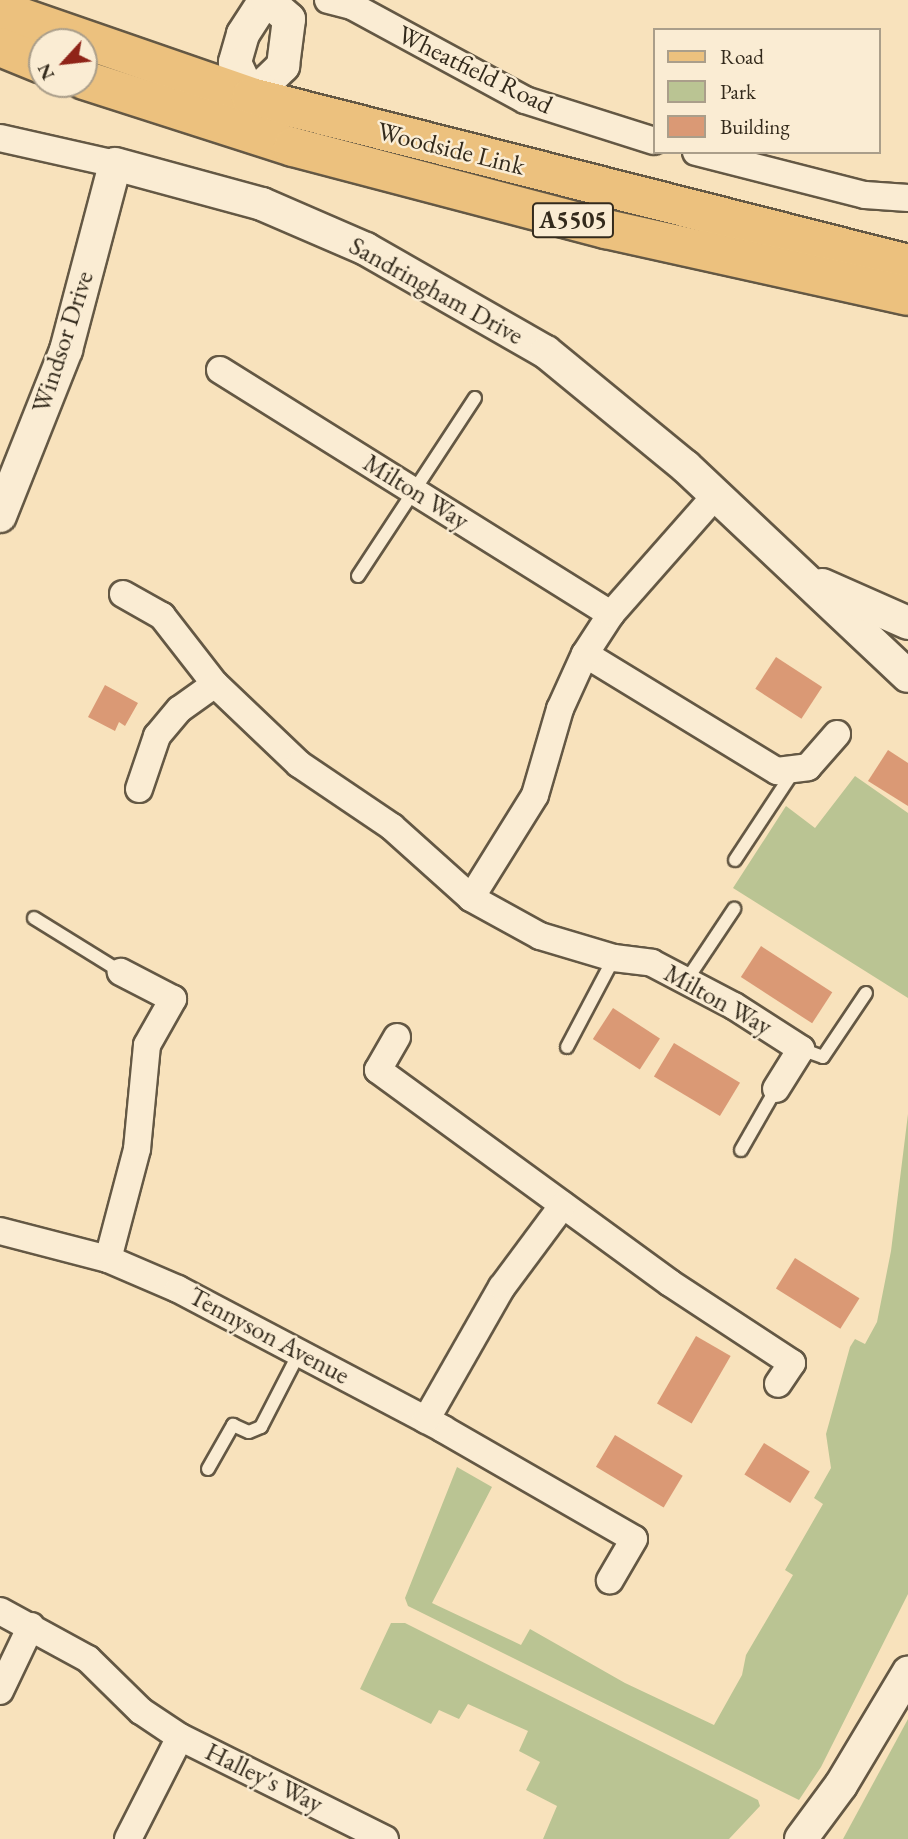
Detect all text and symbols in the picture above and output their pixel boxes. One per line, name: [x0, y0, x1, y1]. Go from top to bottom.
street label: Wheatfield Road: [392, 19, 558, 121]
north arrow: [28, 28, 98, 98]
legend: [652, 28, 880, 154]
text: Road: [720, 43, 764, 70]
text: N: [31, 59, 60, 84]
text: Park: [720, 78, 756, 105]
text: Building: [720, 113, 790, 140]
street label: Woodside Link: [374, 116, 528, 182]
road number: A5505: [531, 200, 615, 240]
street label: Sandringham Drive: [344, 230, 528, 352]
street label: Windsor Drive: [25, 267, 101, 417]
street label: Milton Way: [357, 447, 475, 537]
street label: Milton Way: [659, 958, 777, 1042]
street label: Tennyson Avenue: [183, 1281, 355, 1391]
street label: Halley's Way: [200, 1736, 328, 1820]

